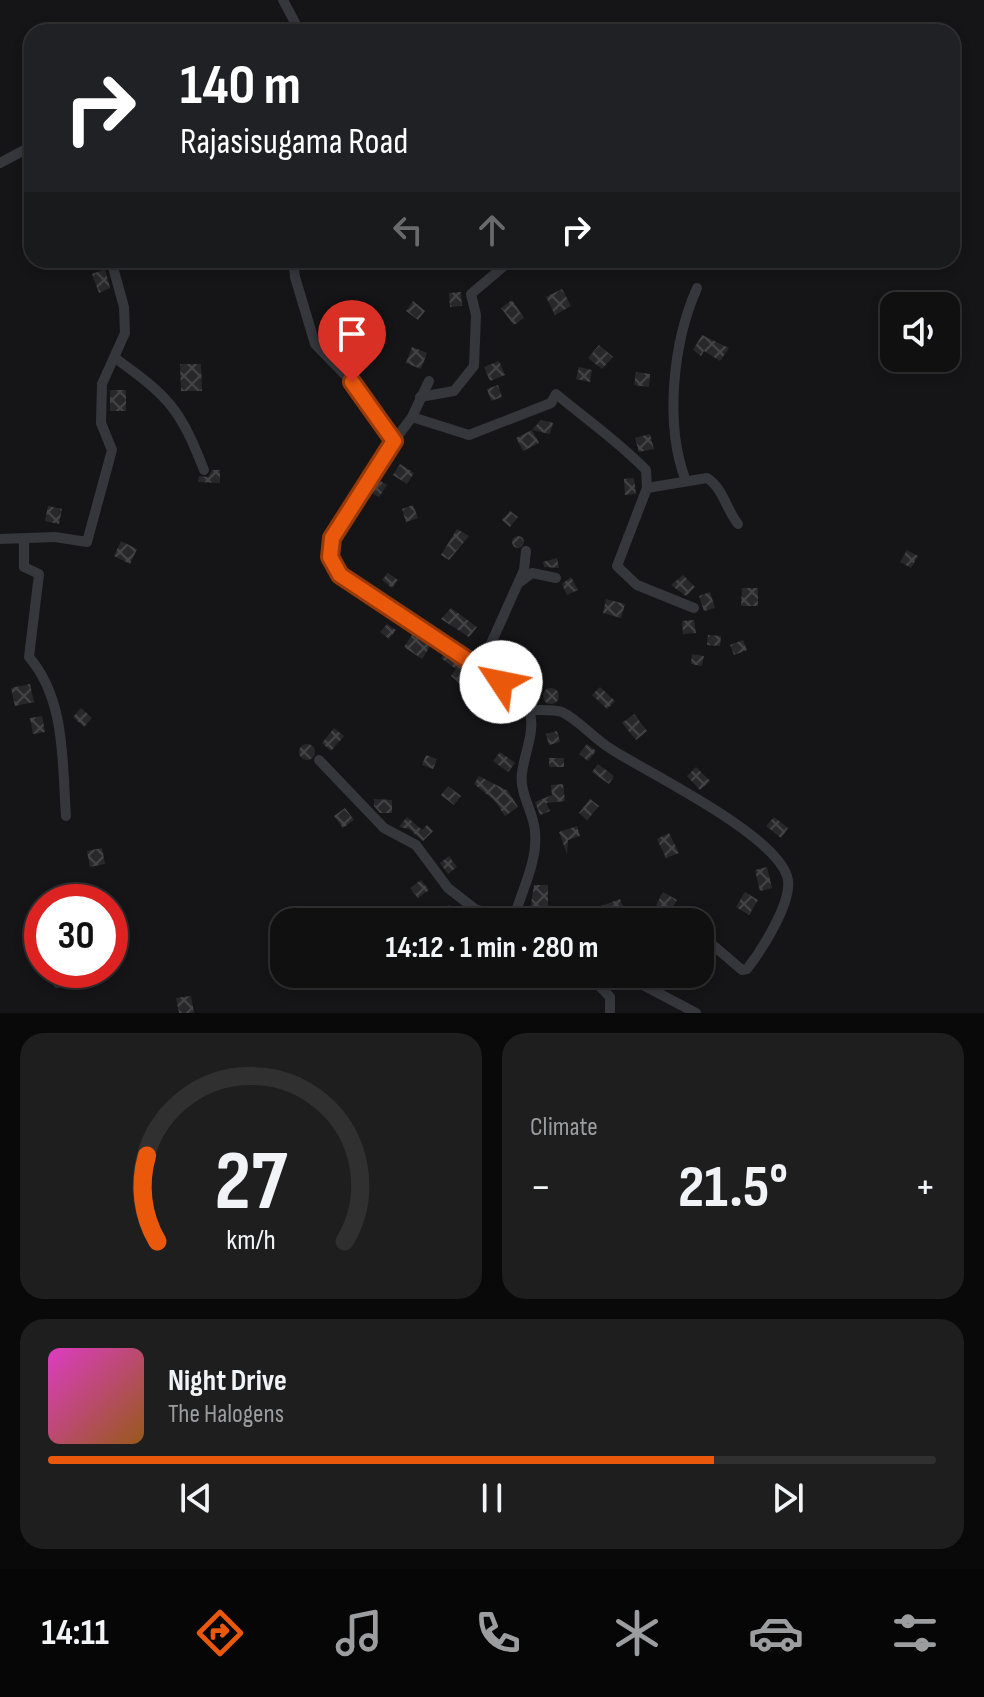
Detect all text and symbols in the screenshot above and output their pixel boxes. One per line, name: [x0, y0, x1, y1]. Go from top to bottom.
text: 140 m: [180, 53, 301, 120]
icon: right: [48, 56, 152, 160]
text: Rajasisugama Road: [180, 121, 408, 164]
icon: left: [386, 208, 430, 252]
icon: ahead: [470, 208, 514, 252]
icon: right: [554, 208, 598, 252]
map controls: [880, 292, 960, 372]
button: sound: [880, 292, 960, 372]
pin: [318, 300, 386, 382]
icon: arrive: [330, 312, 374, 356]
position arrow: [459, 640, 543, 724]
speed limit sign: 30: [24, 884, 128, 988]
text: 14:12 · 1 min · 280 m: [386, 930, 598, 966]
text: Climate: [530, 1112, 598, 1143]
text: 27: [215, 1133, 288, 1233]
text: 21.5°: [678, 1152, 788, 1224]
text: −: [530, 1161, 552, 1214]
text: +: [914, 1161, 936, 1214]
text: km/h: [226, 1223, 276, 1258]
text: Night Drive: [168, 1363, 287, 1399]
text: The Halogens: [168, 1399, 284, 1430]
icon: previous: [174, 1476, 218, 1520]
icon: pause: [470, 1476, 514, 1520]
icon: next: [766, 1476, 810, 1520]
icon: directions: [192, 1605, 248, 1661]
icon: music: [331, 1605, 387, 1661]
icon: phone: [470, 1605, 526, 1661]
icon: climate: [609, 1605, 665, 1661]
icon: car: [748, 1605, 804, 1661]
icon: filters: [887, 1605, 943, 1661]
text: 14:11: [41, 1612, 109, 1655]

